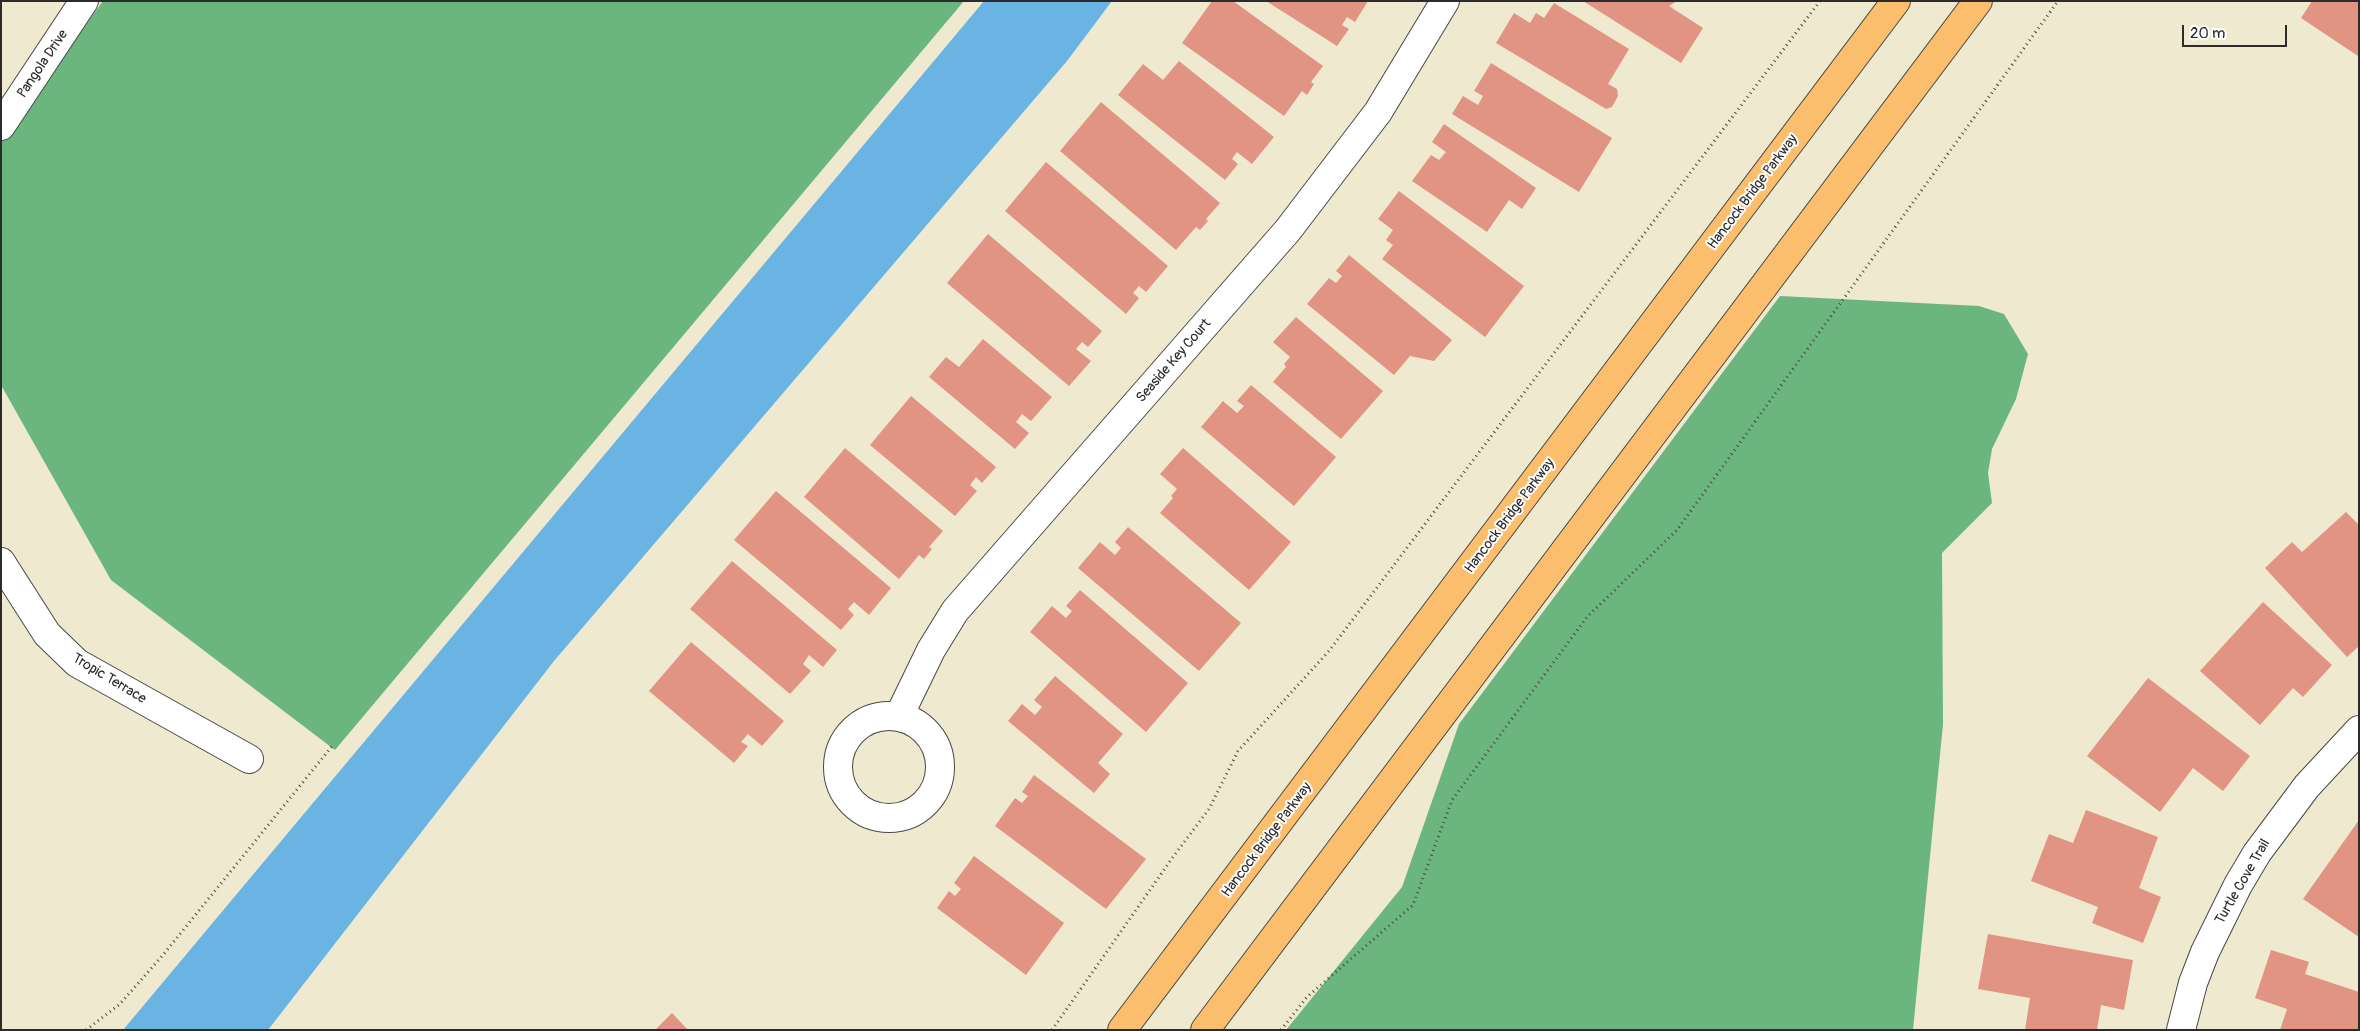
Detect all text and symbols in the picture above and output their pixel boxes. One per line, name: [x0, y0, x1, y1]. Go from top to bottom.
scale bar: [2185, 15, 2290, 47]
text: 20 m: [2190, 24, 2225, 43]
street label: Pangola Drive: [14, 27, 72, 101]
street label: Hancock Bridge Parkway: [1704, 131, 1802, 253]
street label: Seaside Key Court: [1133, 316, 1215, 406]
street label: Hancock Bridge Parkway: [1461, 455, 1559, 577]
street label: Tropic Terrace: [69, 650, 149, 708]
street label: Hancock Bridge Parkway: [1218, 779, 1316, 901]
street label: Turtle Cove Trail: [2212, 836, 2274, 928]

